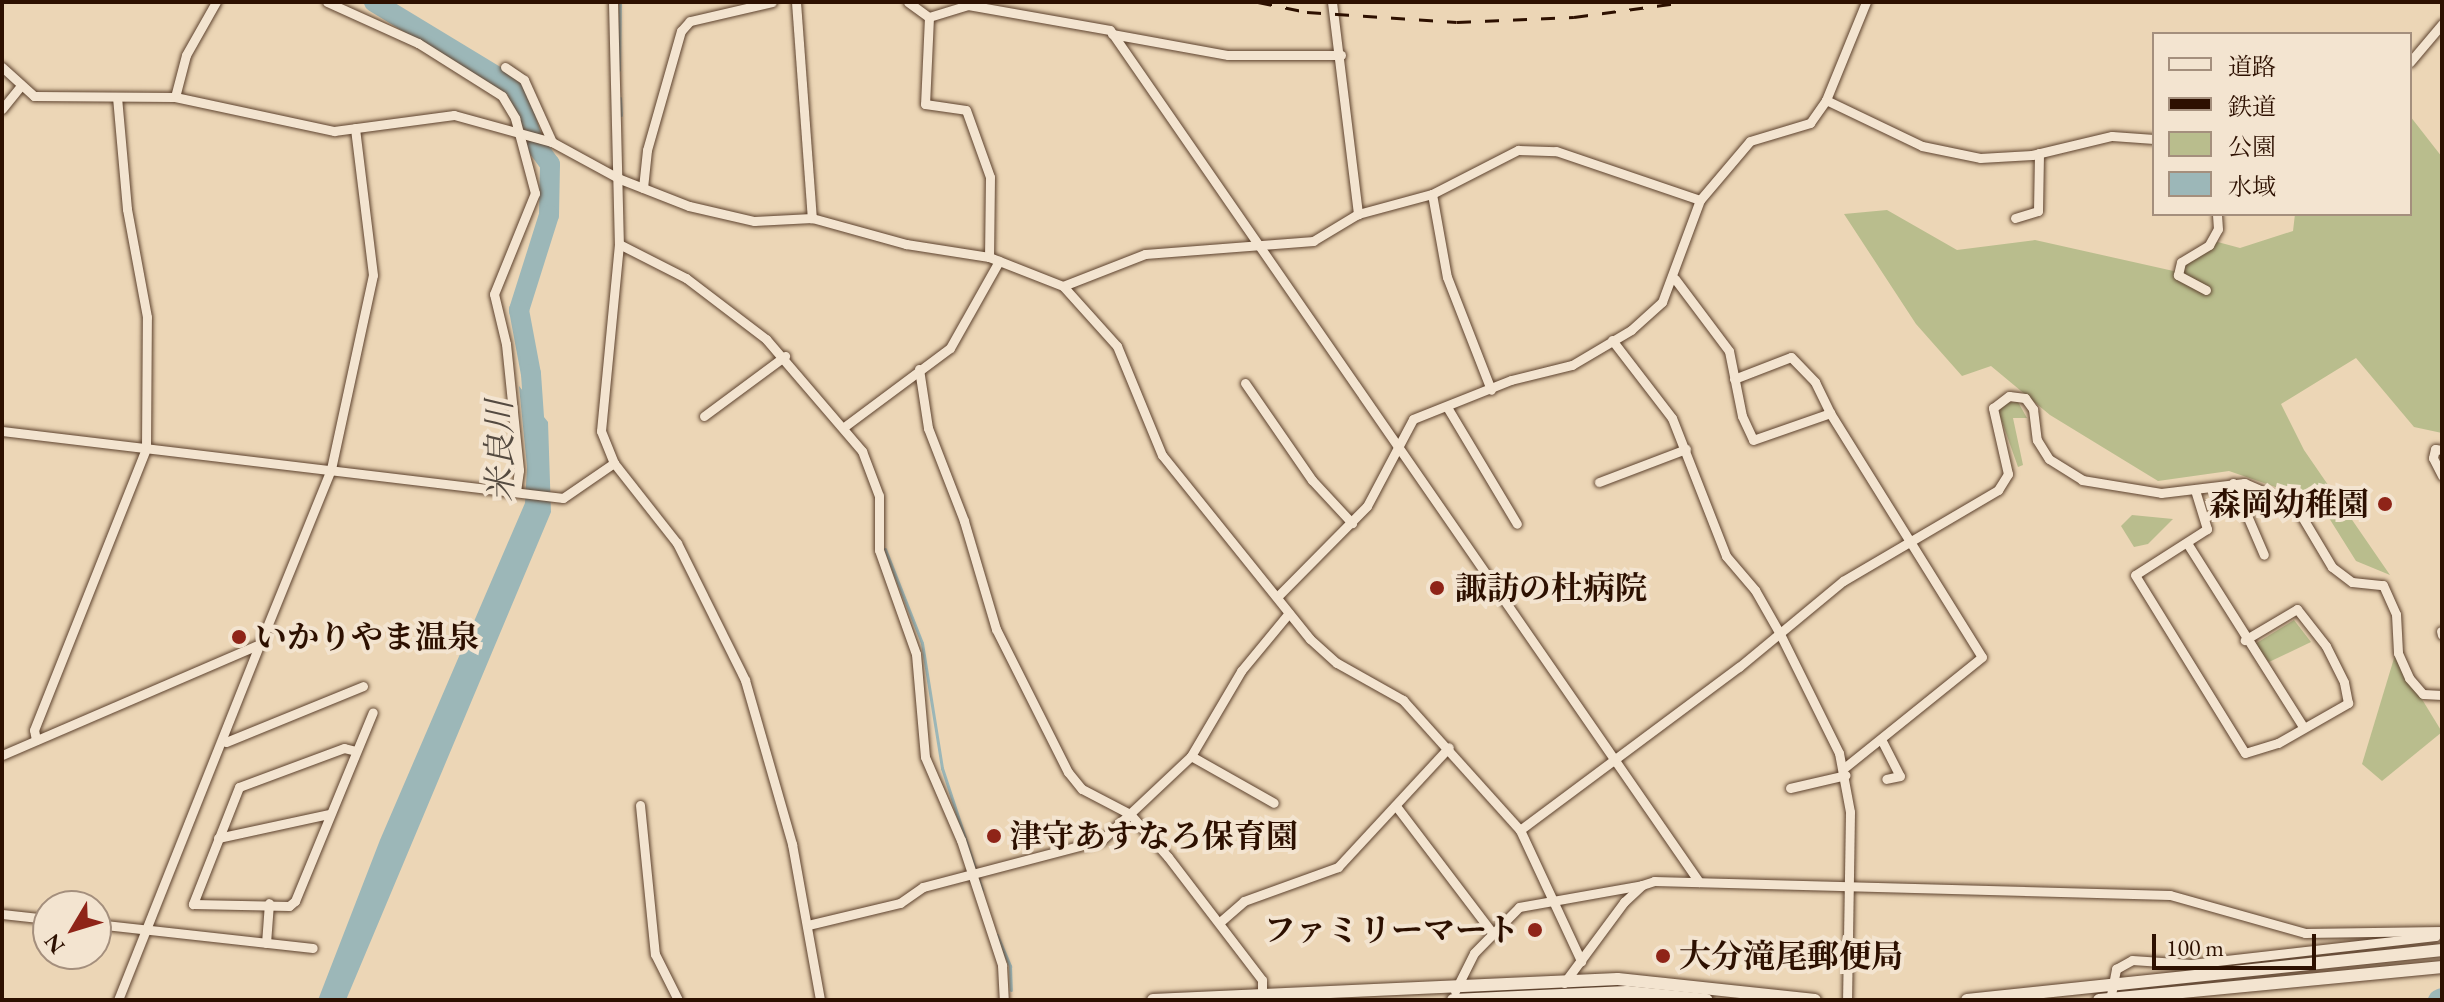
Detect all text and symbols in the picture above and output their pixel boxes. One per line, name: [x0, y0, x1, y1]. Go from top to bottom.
legend: [2152, 32, 2412, 216]
text: 道路: [2228, 51, 2276, 82]
text: 鉄道: [2228, 91, 2276, 122]
text: 公園: [2228, 131, 2276, 162]
text: 水域: [2228, 171, 2276, 202]
water label: 米良川: [479, 400, 521, 502]
place label: 森岡幼稚園: [2209, 485, 2369, 523]
marker: 森岡幼稚園: [2376, 495, 2394, 513]
place label: 諏訪の杜病院: [1455, 569, 1647, 607]
marker: 諏訪の杜病院: [1426, 577, 1448, 599]
place label: いかりやま温泉: [255, 618, 479, 656]
marker: いかりやま温泉: [230, 628, 248, 646]
place label: 津守あすなろ保育園: [1010, 817, 1298, 855]
marker: 津守あすなろ保育園: [985, 827, 1003, 845]
north arrow: [32, 890, 112, 970]
place label: ファミリーマート: [1263, 911, 1519, 949]
scale bar: [2156, 918, 2320, 968]
marker: ファミリーマート: [1526, 921, 1544, 939]
text: N: [37, 928, 71, 960]
text: 100 m: [2166, 932, 2224, 963]
place label: 大分滝尾郵便局: [1679, 937, 1903, 975]
marker: 大分滝尾郵便局: [1654, 947, 1672, 965]

